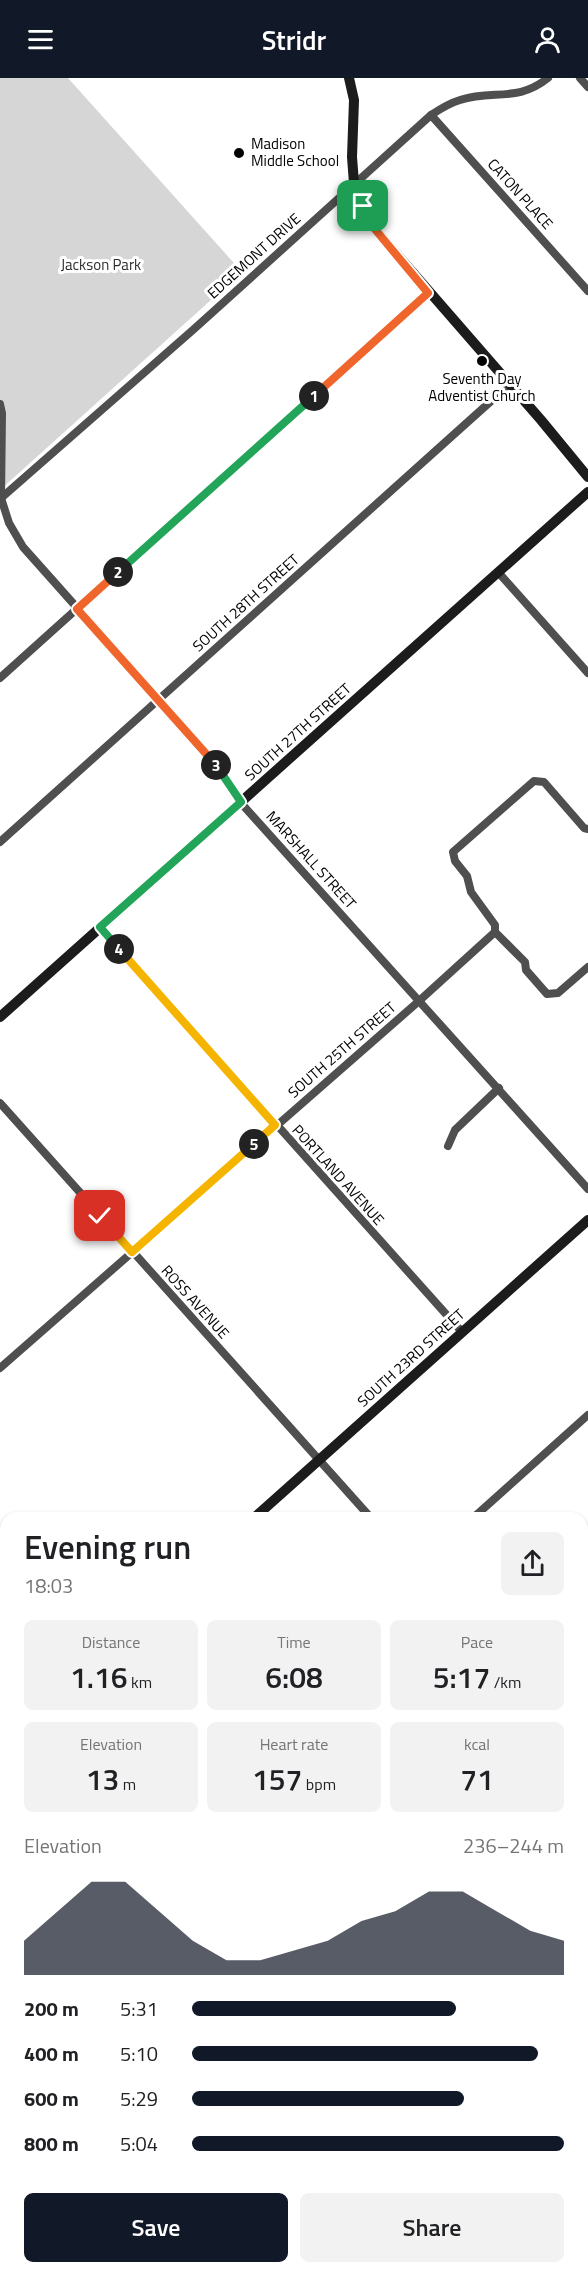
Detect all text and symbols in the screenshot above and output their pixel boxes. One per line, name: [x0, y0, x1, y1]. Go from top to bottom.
text: Stridr: [262, 19, 326, 60]
icon: menu: [24, 23, 57, 56]
icon: person: [531, 23, 564, 56]
place label: Madison Middle School: [251, 132, 339, 172]
marker: Madison Middle School: [232, 146, 246, 160]
street label: CATON PLACE: [482, 153, 559, 234]
pin: [337, 180, 388, 231]
icon: arrive: [346, 189, 379, 222]
street label: EDGEMONT DRIVE: [202, 207, 306, 304]
park label: Jackson Park: [61, 253, 141, 276]
marker: Seventh Day Adventist Church: [475, 354, 489, 368]
place label: Seventh Day Adventist Church: [428, 367, 536, 407]
pin: 1: [299, 381, 329, 411]
text: 1: [310, 384, 318, 408]
street label: SOUTH 28TH STREET: [187, 548, 304, 657]
pin: 2: [103, 557, 133, 587]
text: 2: [114, 560, 122, 584]
street label: SOUTH 27TH STREET: [239, 677, 356, 786]
pin: 3: [201, 750, 231, 780]
text: 3: [212, 753, 220, 777]
street label: MARSHALL STREET: [261, 805, 362, 914]
pin: 4: [104, 934, 134, 964]
text: 4: [115, 937, 123, 961]
street label: SOUTH 25TH STREET: [282, 996, 401, 1103]
street label: PORTLAND AVENUE: [287, 1119, 390, 1230]
pin: 5: [239, 1129, 269, 1159]
text: 5: [250, 1132, 258, 1156]
pin: [74, 1190, 125, 1241]
icon: check: [83, 1199, 116, 1232]
street label: ROSS AVENUE: [156, 1260, 235, 1344]
street label: SOUTH 23RD STREET: [352, 1303, 470, 1412]
text: Evening run: [24, 1522, 191, 1572]
button: share: [501, 1532, 564, 1595]
text: 18:03: [24, 1570, 73, 1601]
text: Distance: [82, 1630, 140, 1654]
text: Time: [277, 1630, 311, 1654]
text: Pace: [461, 1630, 493, 1654]
text: 1.16: [70, 1654, 128, 1700]
text: 6:08: [265, 1654, 323, 1700]
text: 5:17: [433, 1654, 490, 1700]
text: km: [128, 1670, 152, 1694]
text: /km: [490, 1670, 521, 1694]
text: Elevation: [80, 1732, 142, 1756]
text: Heart rate: [260, 1732, 328, 1756]
text: kcal: [464, 1732, 490, 1756]
text: 13: [86, 1756, 119, 1802]
text: 157: [252, 1756, 302, 1802]
text: 71: [460, 1756, 494, 1802]
text: m: [119, 1772, 136, 1796]
text: bpm: [302, 1772, 336, 1796]
text: Elevation: [24, 1830, 102, 1861]
text: 236–244 m: [463, 1830, 564, 1861]
text: 200 m: [24, 1993, 79, 2024]
text: 5:31: [120, 1993, 158, 2024]
text: 400 m: [24, 2038, 79, 2069]
text: 5:10: [120, 2038, 158, 2069]
text: 600 m: [24, 2083, 79, 2114]
text: 5:29: [120, 2083, 158, 2114]
text: 800 m: [24, 2128, 79, 2159]
text: 5:04: [120, 2128, 158, 2159]
button: Save: [24, 2193, 288, 2262]
button: Share: [300, 2193, 564, 2262]

